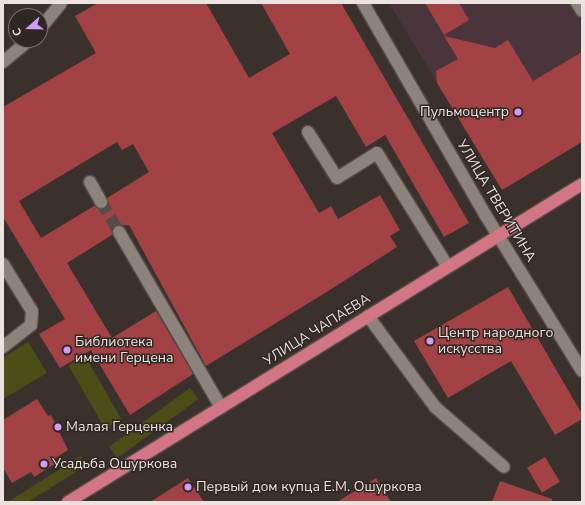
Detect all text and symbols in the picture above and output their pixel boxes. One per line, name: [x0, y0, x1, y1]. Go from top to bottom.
north arrow: [8, 8, 48, 48]
text: С: [9, 26, 26, 38]
place label: Пульмоцентр: [420, 104, 509, 120]
marker: Пульмоцентр: [512, 106, 524, 118]
street label: УЛИЦА ТВЕРИТИНА: [453, 137, 539, 265]
street label: УЛИЦА ЧАПАЕВА: [260, 290, 374, 370]
place label: Центр народного искусства: [438, 325, 553, 358]
place label: Библиотека имени Герцена: [75, 334, 174, 366]
marker: Центр народного искусства: [425, 336, 435, 346]
marker: Библиотека имени Герцена: [62, 345, 72, 355]
place label: Малая Герценка: [66, 419, 173, 435]
marker: Малая Герценка: [53, 422, 63, 432]
place label: Усадьба Ошуркова: [52, 456, 177, 472]
marker: Усадьба Ошуркова: [39, 459, 49, 469]
place label: Первый дом купца Е.М. Ошуркова: [196, 479, 422, 495]
marker: Первый дом купца Е.М. Ошуркова: [183, 482, 193, 492]

